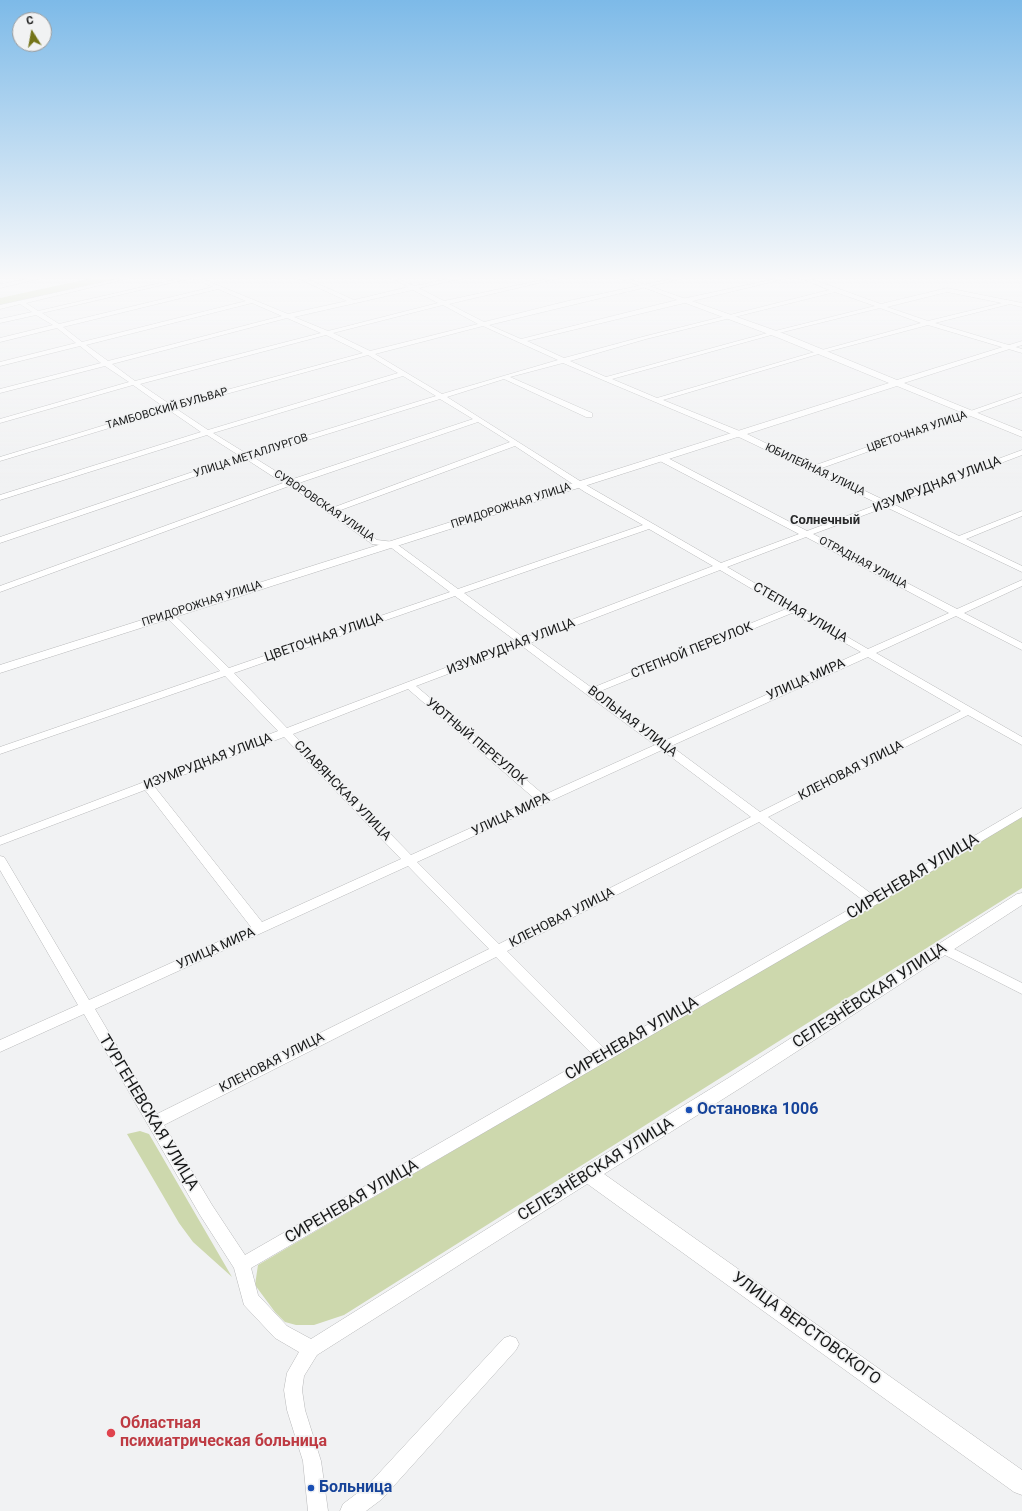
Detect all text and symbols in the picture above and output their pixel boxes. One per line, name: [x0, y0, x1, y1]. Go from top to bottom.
north arrow: [12, 12, 52, 52]
text: С: [25, 14, 35, 28]
street label: ТАМБОВСКИЙ БУЛЬВАР: [105, 385, 229, 433]
street label: ЦВЕТОЧНАЯ УЛИЦА: [865, 409, 969, 455]
street label: УЛИЦА МЕТАЛЛУРГОВ: [192, 431, 310, 481]
street label: ЮБИЛЕЙНАЯ УЛИЦА: [763, 441, 867, 499]
street label: ИЗУМРУДНАЯ УЛИЦА: [871, 453, 1003, 517]
street label: СУВОРОВСКАЯ УЛИЦА: [271, 467, 377, 545]
street label: ПРИДОРОЖНАЯ УЛИЦА: [449, 480, 573, 532]
district label: Солнечный: [790, 513, 860, 529]
street label: ОТРАДНАЯ УЛИЦА: [817, 534, 909, 592]
street label: ПРИДОРОЖНАЯ УЛИЦА: [140, 578, 264, 630]
street label: СТЕПНАЯ УЛИЦА: [750, 580, 850, 646]
street label: ЦВЕТОЧНАЯ УЛИЦА: [263, 610, 385, 666]
street label: ИЗУМРУДНАЯ УЛИЦА: [445, 615, 577, 679]
street label: СТЕПНОЙ ПЕРЕУЛОК: [629, 619, 755, 683]
street label: УЛИЦА МИРА: [764, 656, 848, 704]
street label: ВОЛЬНАЯ УЛИЦА: [584, 683, 680, 761]
street label: УЮТНЫЙ ПЕРЕУЛОК: [422, 695, 530, 789]
street label: ИЗУМРУДНАЯ УЛИЦА: [142, 730, 274, 794]
street label: СЛАВЯНСКАЯ УЛИЦА: [290, 738, 394, 844]
street label: КЛЕНОВАЯ УЛИЦА: [796, 738, 906, 804]
street label: УЛИЦА МИРА: [470, 790, 552, 840]
street label: СИРЕНЕВАЯ УЛИЦА: [843, 830, 983, 924]
street label: КЛЕНОВАЯ УЛИЦА: [507, 885, 617, 951]
street label: УЛИЦА МИРА: [174, 925, 258, 973]
street label: СЕЛЕЗНЁВСКАЯ УЛИЦА: [789, 939, 951, 1053]
street label: СИРЕНЕВАЯ УЛИЦА: [562, 993, 702, 1085]
street label: КЛЕНОВАЯ УЛИЦА: [217, 1030, 327, 1096]
street label: ТУРГЕНЕВСКАЯ УЛИЦА: [94, 1032, 202, 1194]
place label: Остановка 1006: [697, 1100, 818, 1120]
marker: Остановка 1006: [684, 1105, 694, 1115]
street label: СЕЛЕЗНЁВСКАЯ УЛИЦА: [515, 1114, 677, 1226]
street label: СИРЕНЕВАЯ УЛИЦА: [282, 1156, 422, 1248]
street label: УЛИЦА ВЕРСТОВСКОГО: [728, 1269, 884, 1389]
place label: Областная психиатрическая больница: [120, 1414, 327, 1452]
marker: Областная психиатрическая больница: [105, 1427, 117, 1439]
place label: Больница: [319, 1478, 392, 1498]
marker: Больница: [306, 1483, 316, 1493]

